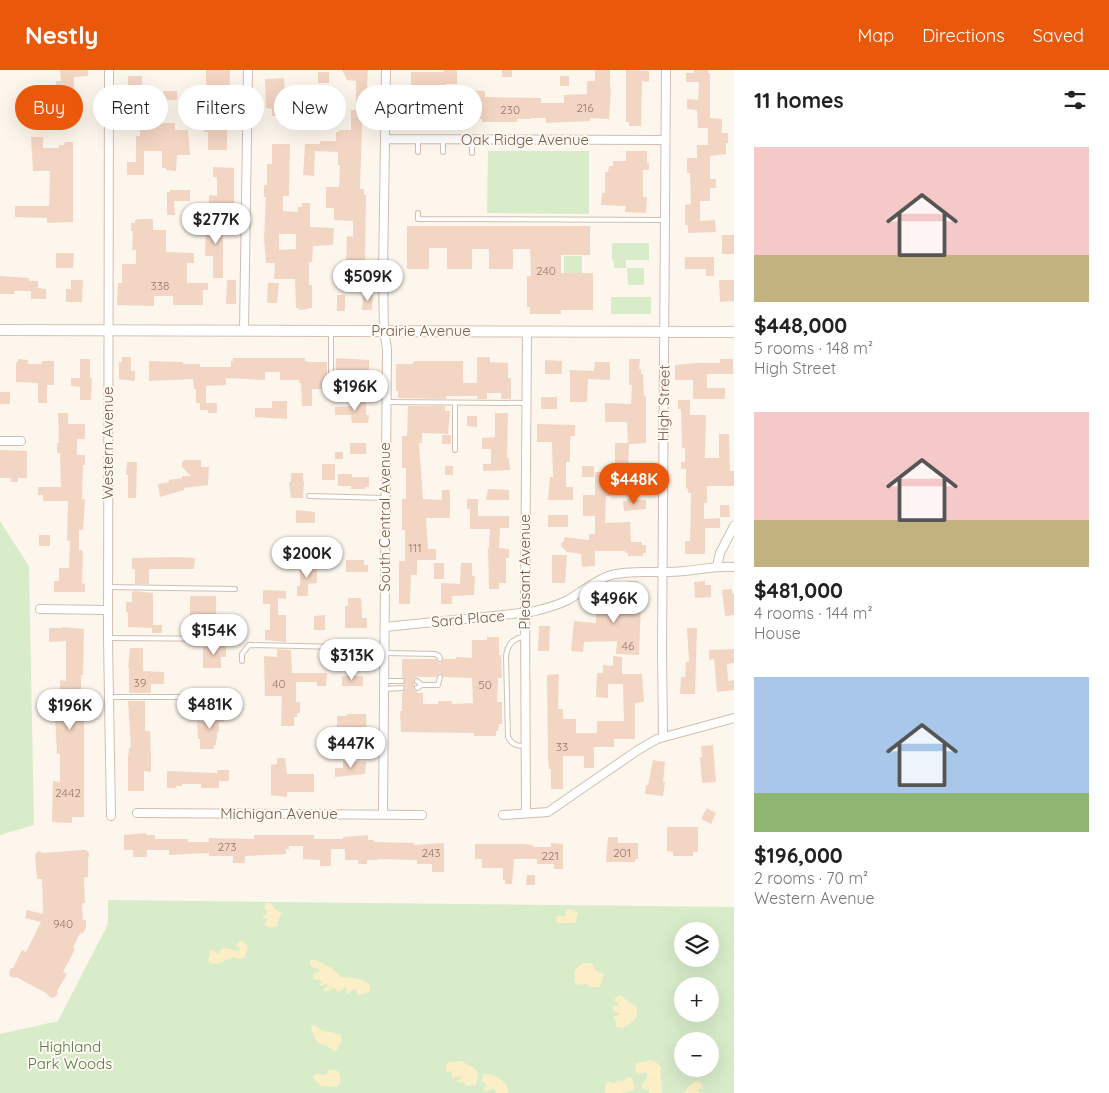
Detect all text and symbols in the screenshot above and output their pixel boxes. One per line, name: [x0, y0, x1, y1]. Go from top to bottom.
text: Nestly: [25, 20, 98, 50]
text: Map: [857, 24, 894, 47]
text: Directions: [922, 24, 1005, 47]
text: Saved: [1033, 24, 1084, 47]
chip: Buy: [15, 85, 83, 130]
chip: Rent: [93, 85, 168, 130]
chip: Filters: [178, 85, 264, 130]
chip: New: [274, 85, 346, 130]
chip: Apartment: [356, 85, 482, 130]
icon: filters: [1061, 86, 1089, 114]
text: 11 homes: [754, 87, 844, 113]
house number: 216: [576, 100, 594, 115]
house number: 230: [500, 102, 520, 117]
street label: Oak Ridge Avenue: [461, 130, 589, 149]
icon: home: [877, 180, 967, 270]
pin: $277K: [181, 202, 251, 245]
text: $277K: [193, 209, 239, 229]
pin: $509K: [333, 260, 403, 302]
house number: 240: [536, 263, 556, 278]
text: $509K: [344, 266, 392, 286]
house number: 338: [150, 278, 170, 293]
text: $448,000: [754, 312, 847, 338]
street label: Prairie Avenue: [371, 321, 471, 340]
text: 5 rooms · 148 m²: [754, 338, 873, 358]
text: High Street: [754, 358, 836, 378]
street label: High Street: [653, 364, 674, 442]
pin: $196K: [320, 370, 390, 412]
text: $196K: [333, 376, 377, 396]
street label: Western Avenue: [98, 386, 117, 500]
street label: South Central Avenue: [375, 442, 394, 592]
icon: home: [877, 445, 967, 535]
pin: $448K: [599, 462, 669, 505]
text: $448K: [610, 469, 658, 489]
street label: Pleasant Avenue: [515, 514, 534, 630]
pin: $200K: [272, 536, 342, 579]
house number: 111: [408, 540, 422, 555]
text: $200K: [283, 543, 331, 563]
text: $481,000: [754, 577, 843, 603]
pin: $496K: [579, 582, 649, 624]
text: $496K: [590, 588, 638, 608]
text: 4 rooms · 144 m²: [754, 603, 872, 623]
street label: Sard Place: [430, 606, 506, 631]
pin: $154K: [179, 614, 249, 656]
text: $154K: [192, 620, 236, 640]
text: House: [754, 623, 801, 643]
pin: $313K: [317, 638, 387, 681]
house number: 46: [622, 638, 635, 653]
text: $313K: [330, 645, 374, 665]
house number: 39: [134, 675, 147, 690]
house number: 40: [272, 676, 286, 691]
house number: 50: [478, 677, 492, 692]
pin: $196K: [35, 688, 105, 731]
pin: $481K: [175, 688, 245, 730]
text: $481K: [188, 694, 232, 714]
text: $196K: [48, 695, 92, 715]
icon: home: [877, 710, 967, 800]
pin: $447K: [316, 726, 386, 769]
text: $447K: [327, 733, 375, 753]
house number: 33: [556, 739, 568, 754]
house number: 2442: [55, 785, 81, 800]
street label: Michigan Avenue: [220, 804, 338, 823]
house number: 273: [218, 839, 236, 854]
text: $196,000: [754, 842, 843, 868]
house number: 243: [421, 845, 441, 860]
house number: 201: [613, 845, 631, 860]
house number: 221: [541, 848, 559, 863]
text: 2 rooms · 70 m²: [754, 868, 868, 888]
text: Western Avenue: [754, 888, 875, 908]
house number: 940: [53, 916, 73, 931]
map controls: [674, 922, 719, 1077]
button: layers: [674, 922, 719, 967]
button: +: [674, 977, 719, 1022]
button: −: [674, 1032, 719, 1077]
park label: Highland Park Woods: [28, 1037, 112, 1073]

